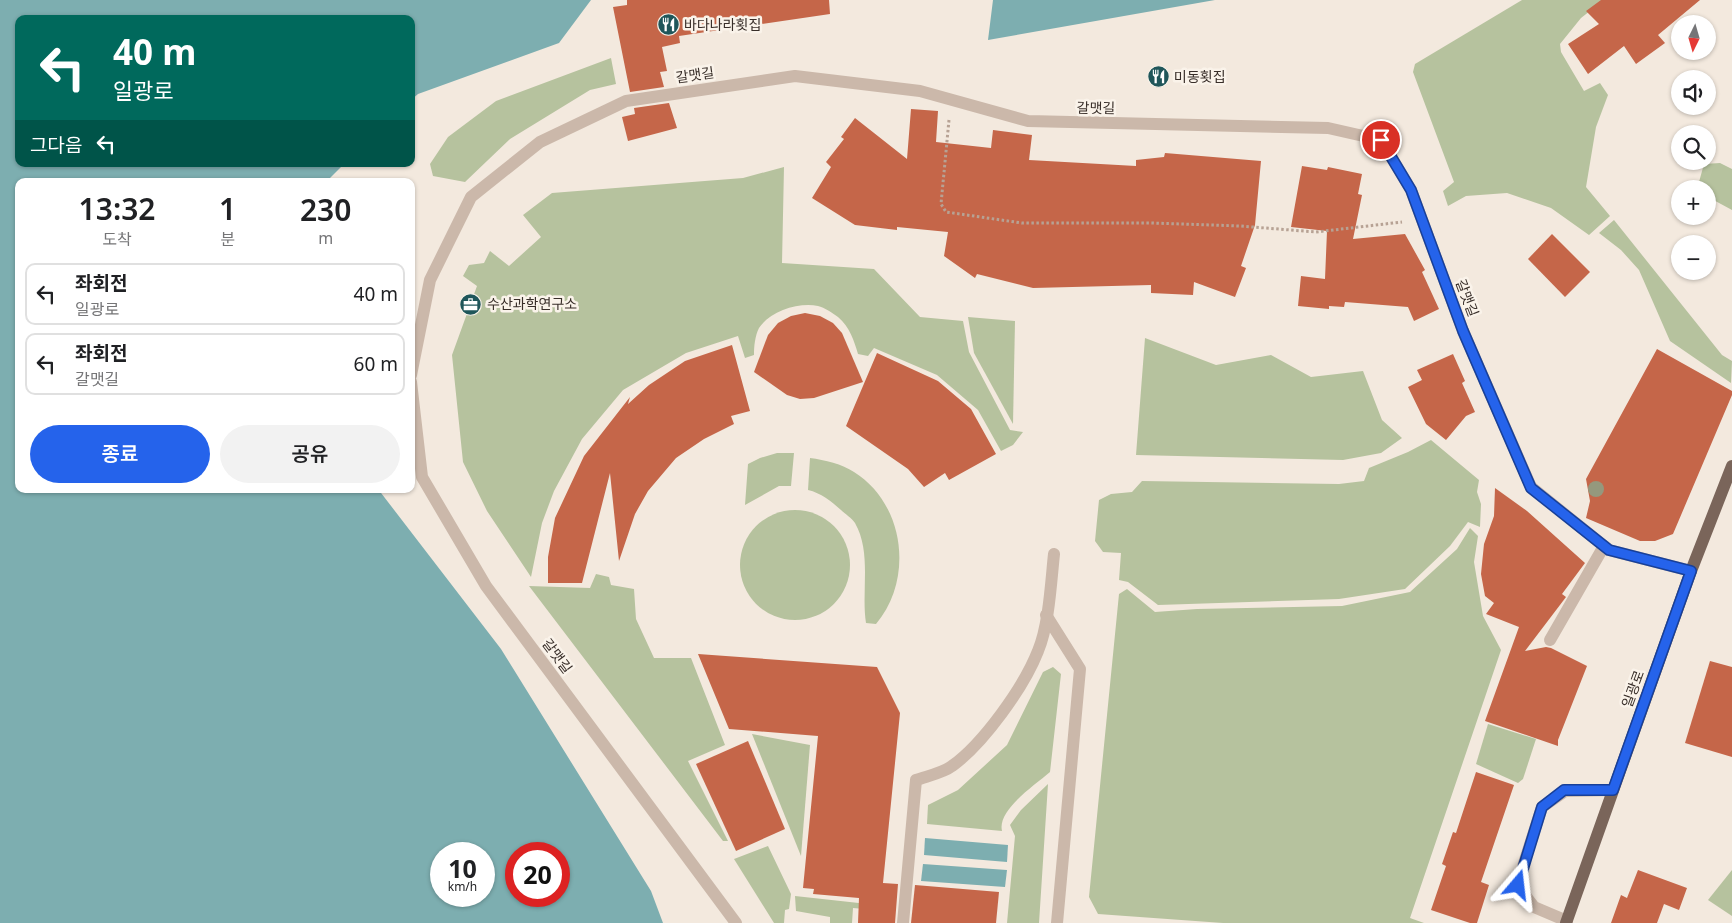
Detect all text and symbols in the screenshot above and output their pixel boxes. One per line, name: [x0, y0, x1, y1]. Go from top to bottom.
restaurant icon: 바다나라횟집: [656, 13, 680, 37]
place label: 바다나라횟집: [684, 15, 761, 34]
north arrow: [1671, 15, 1716, 60]
map controls: [1671, 15, 1716, 280]
text: 40 m: [113, 28, 196, 75]
icon: left: [30, 35, 95, 100]
street label: 갈맷길: [674, 62, 715, 87]
restaurant icon: 미동횟집: [1146, 65, 1170, 89]
place label: 미동횟집: [1174, 67, 1226, 86]
button: sound: [1671, 70, 1716, 115]
text: 일광로: [113, 75, 174, 105]
street label: 갈맷길: [1077, 98, 1115, 117]
pin: [1360, 119, 1402, 161]
button: search: [1671, 125, 1716, 170]
icon: arrive: [1367, 126, 1395, 154]
icon: left: [92, 130, 120, 158]
text: 그다음: [30, 132, 82, 158]
button: +: [1671, 180, 1716, 225]
text: 13:32: [79, 188, 156, 229]
text: 1: [219, 188, 236, 229]
text: 230: [300, 189, 351, 230]
text: m: [318, 227, 333, 249]
text: 도착: [102, 228, 132, 250]
text: 분: [220, 228, 235, 250]
button: −: [1671, 235, 1716, 280]
text: 좌회전: [75, 270, 127, 296]
street label: 갈맷길: [1452, 276, 1483, 319]
icon: left: [32, 280, 60, 308]
text: 40 m: [354, 281, 398, 307]
office icon: 수산과학연구소: [459, 292, 483, 316]
place label: 수산과학연구소: [487, 294, 577, 313]
text: 일광로: [75, 298, 119, 320]
text: 좌회전: [75, 340, 127, 366]
icon: left: [32, 350, 60, 378]
text: 60 m: [354, 351, 398, 377]
text: 갈맷길: [75, 368, 119, 390]
button: 종료: [30, 425, 210, 483]
button: 공유: [220, 425, 400, 483]
street label: 갈맷길: [538, 635, 577, 677]
street label: 일광로: [1617, 667, 1648, 710]
speed limit sign: 20: [505, 842, 570, 907]
text: 10: [448, 851, 477, 885]
position arrow: [1491, 858, 1543, 910]
text: km/h: [448, 878, 477, 895]

